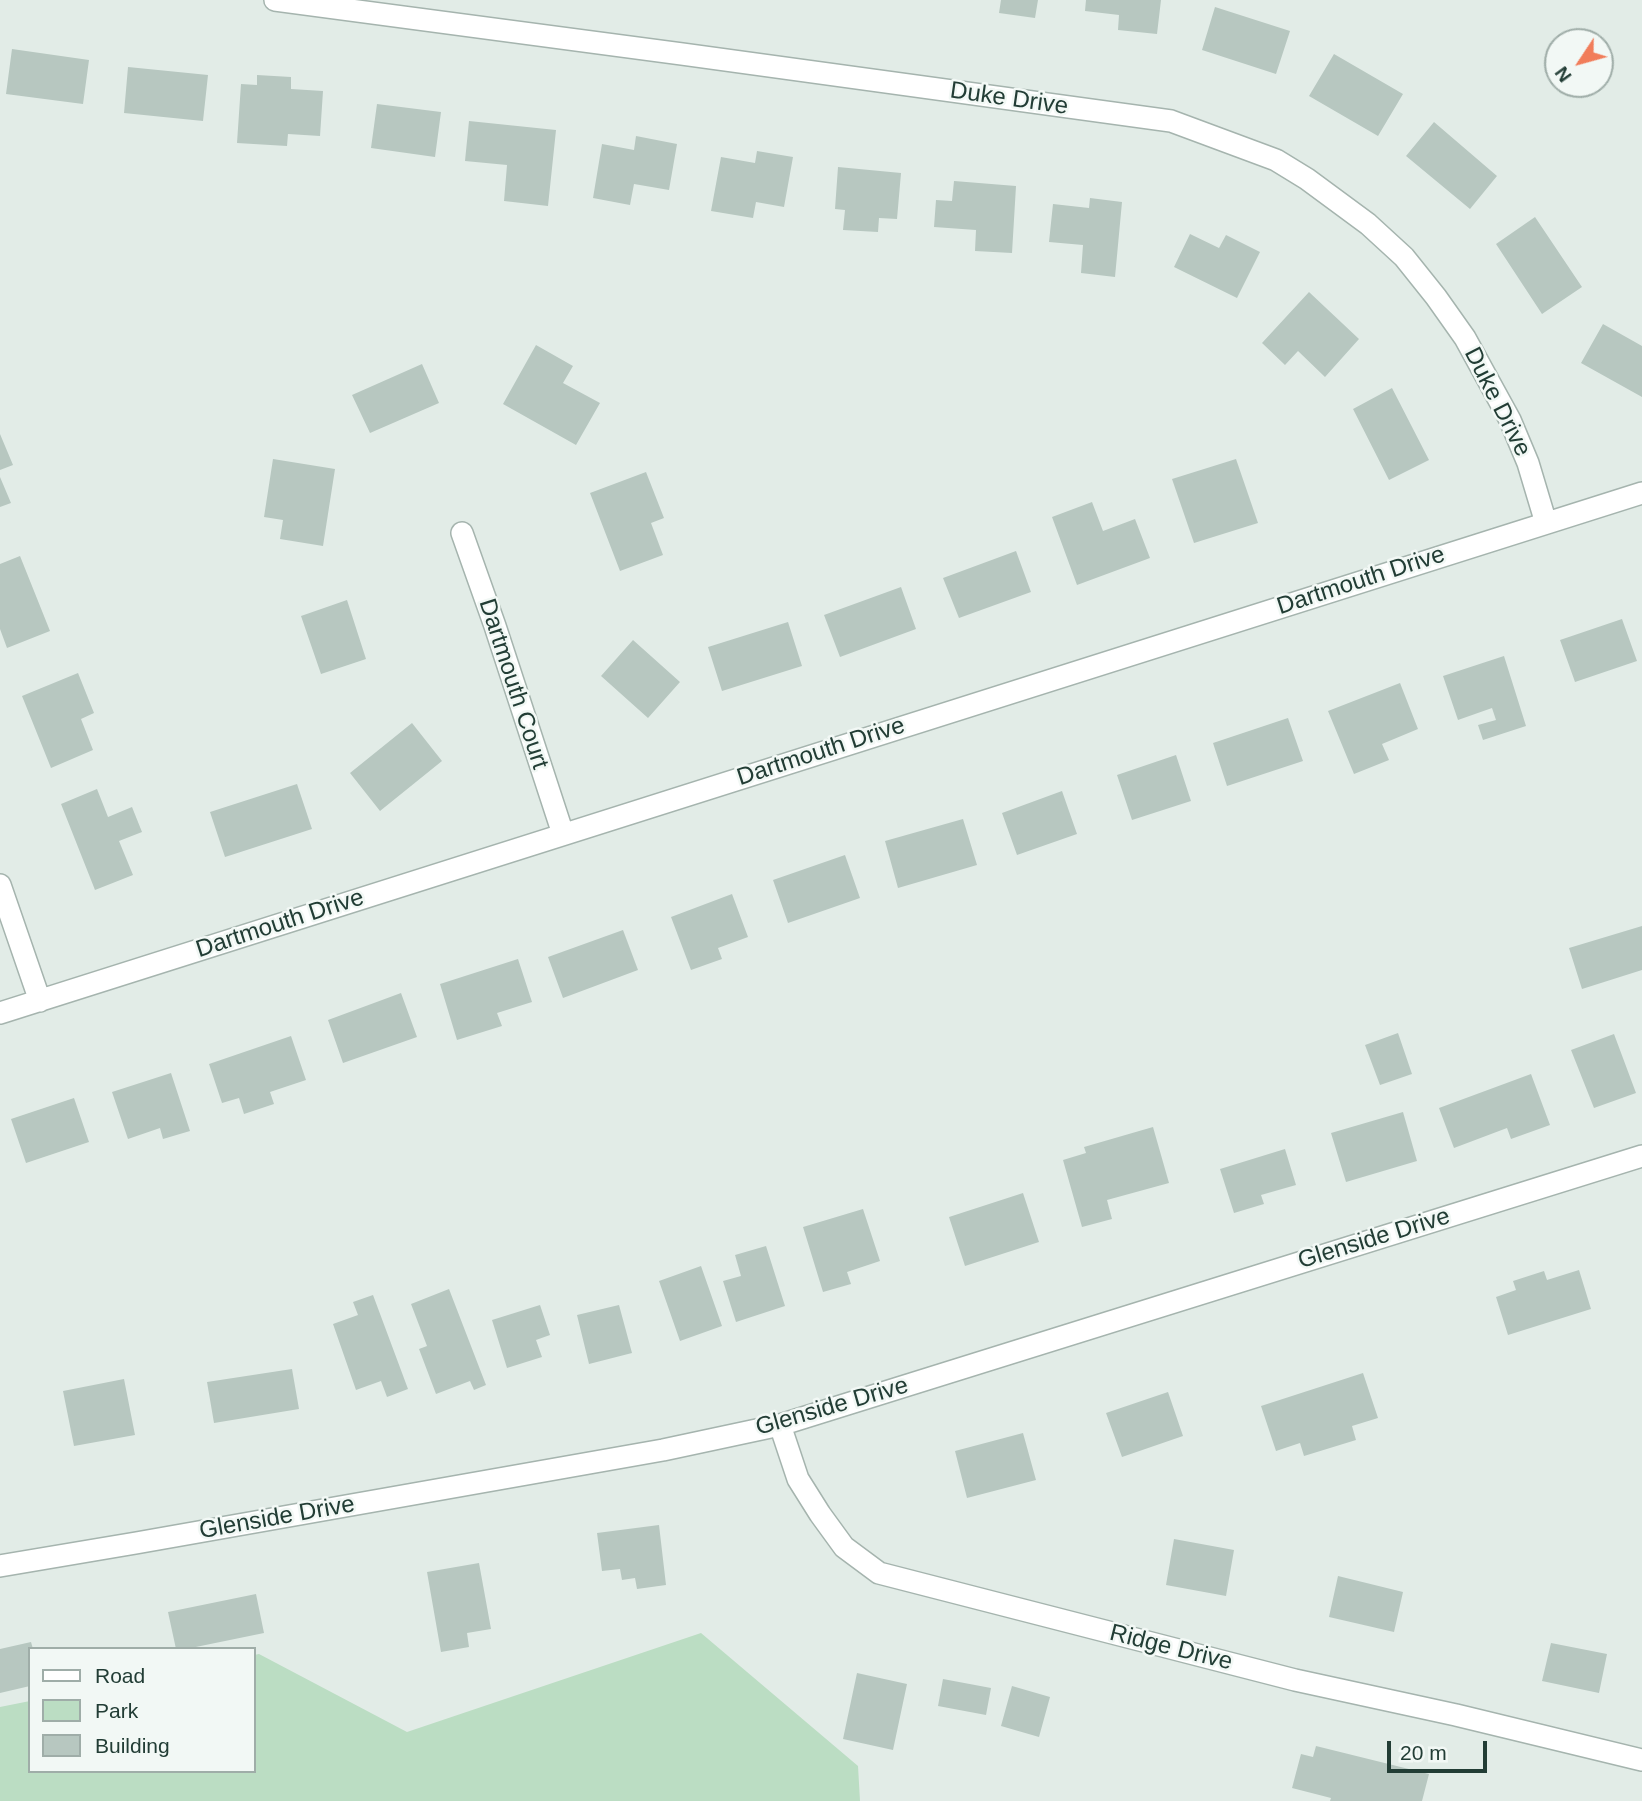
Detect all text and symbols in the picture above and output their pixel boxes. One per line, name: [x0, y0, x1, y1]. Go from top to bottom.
north arrow: [1544, 28, 1614, 98]
text: N: [1551, 63, 1576, 86]
street label: Duke Drive: [948, 76, 1070, 122]
street label: Duke Drive: [1457, 343, 1537, 461]
street label: Dartmouth Drive: [1273, 540, 1449, 622]
street label: Dartmouth Court: [472, 595, 554, 773]
street label: Dartmouth Drive: [733, 711, 909, 793]
street label: Dartmouth Drive: [192, 883, 368, 965]
street label: Glenside Drive: [1295, 1202, 1453, 1276]
street label: Glenside Drive: [752, 1371, 912, 1443]
street label: Glenside Drive: [197, 1490, 357, 1546]
street label: Ridge Drive: [1107, 1619, 1235, 1677]
legend: [28, 1647, 256, 1773]
text: Road: [95, 1664, 145, 1687]
text: Park: [95, 1699, 138, 1722]
scale bar: [1390, 1728, 1490, 1772]
text: Building: [95, 1734, 170, 1757]
text: 20 m: [1400, 1741, 1447, 1764]

